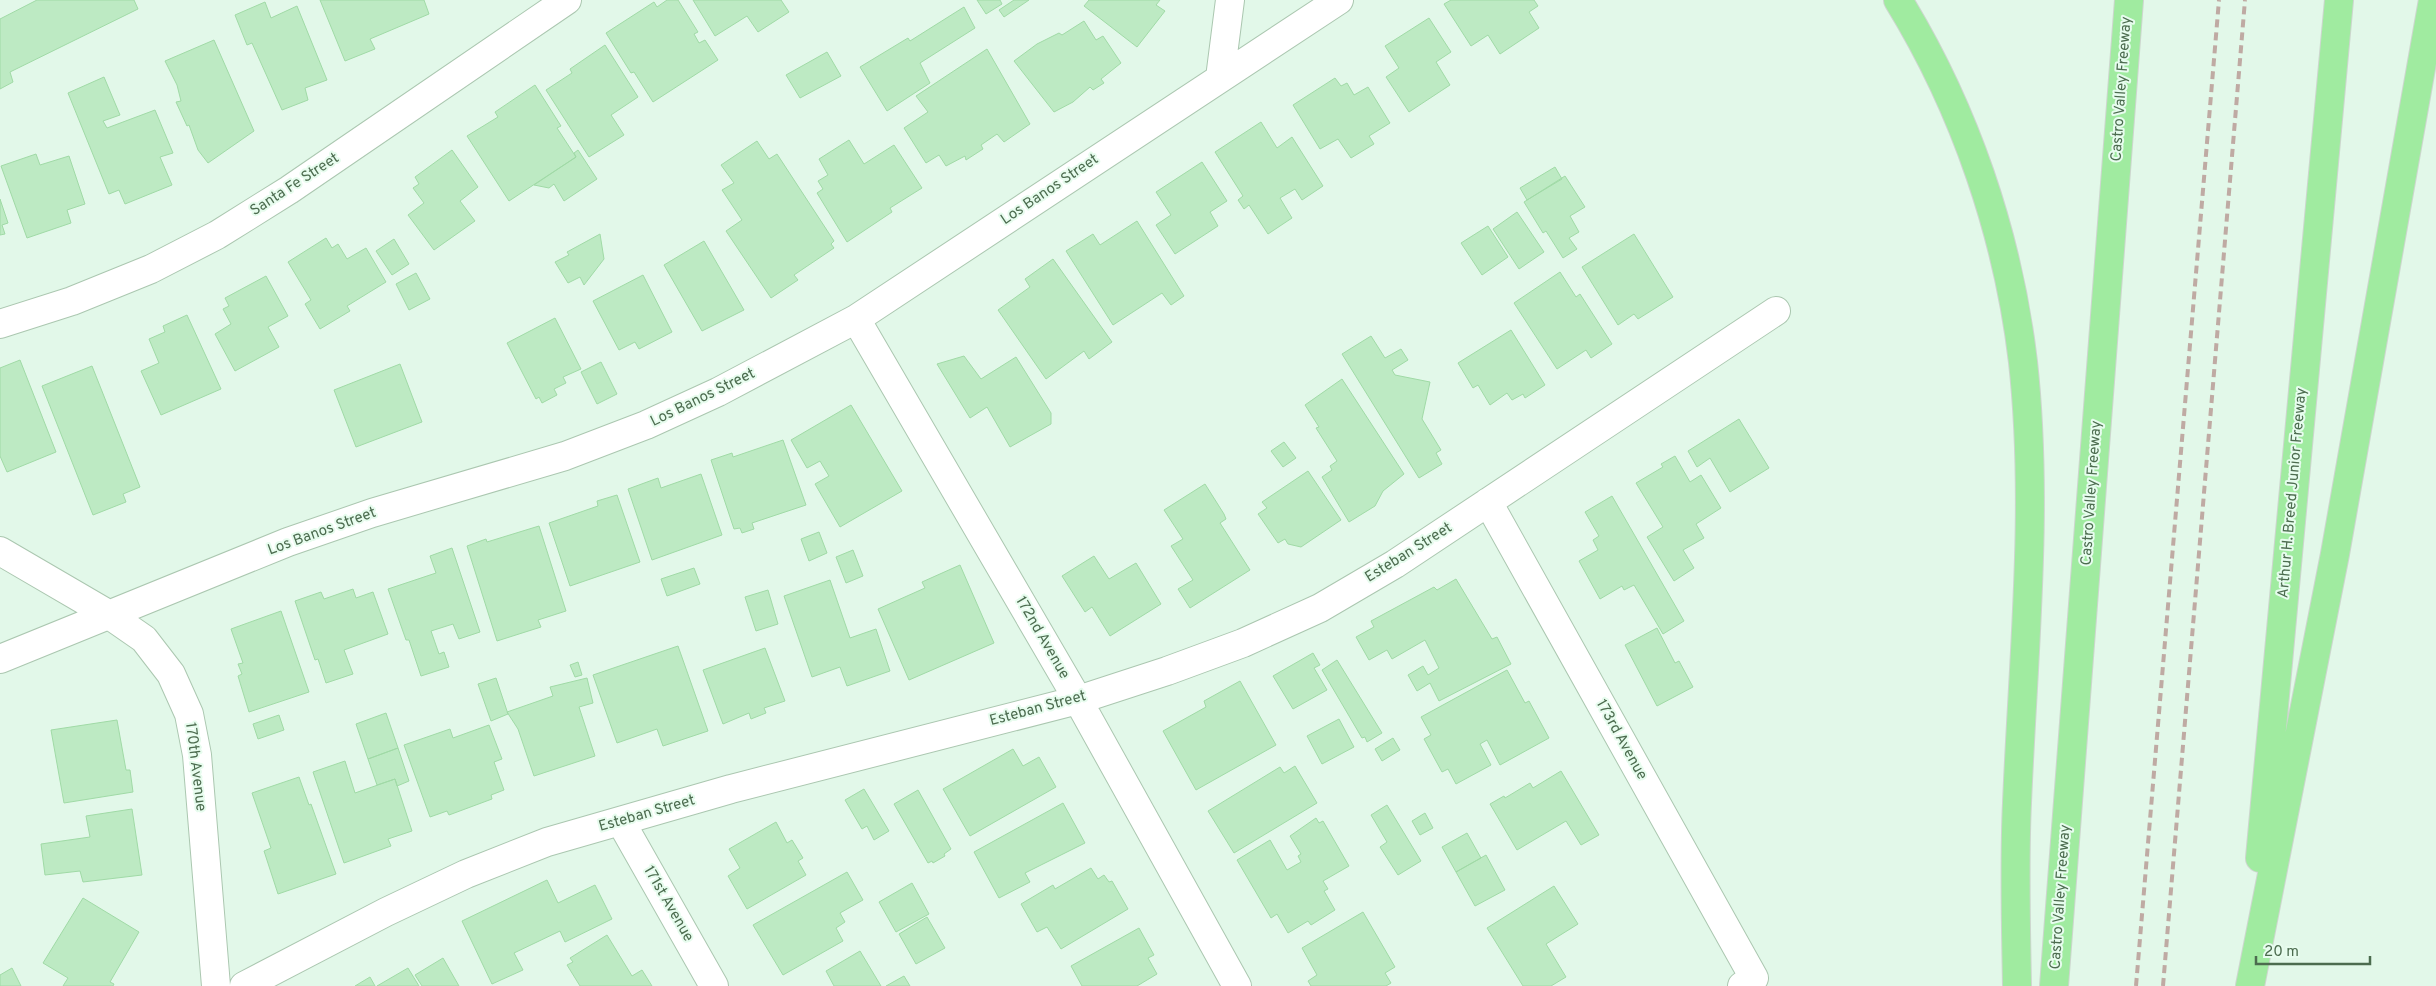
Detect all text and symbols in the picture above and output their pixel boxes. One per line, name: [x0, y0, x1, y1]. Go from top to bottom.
street label: Castro Valley Freeway: [2107, 16, 2137, 162]
street label: Santa Fe Street: [247, 149, 343, 221]
street label: Los Banos Street: [997, 150, 1103, 230]
street label: Los Banos Street: [648, 364, 758, 432]
street label: Arthur H. Breed Junior Freeway: [2274, 387, 2312, 599]
street label: Castro Valley Freeway: [2077, 420, 2107, 566]
street label: Los Banos Street: [265, 504, 379, 560]
street label: Esteban Street: [1362, 519, 1456, 587]
street label: 172nd Avenue: [1011, 593, 1073, 683]
street label: Esteban Street: [988, 687, 1088, 731]
street label: 173rd Avenue: [1591, 696, 1651, 784]
street label: 170th Avenue: [180, 721, 210, 813]
street label: Esteban Street: [597, 791, 697, 837]
street label: Castro Valley Freeway: [2046, 824, 2076, 970]
street label: 171st Avenue: [639, 863, 697, 945]
scale bar: [2256, 934, 2370, 966]
text: 20 m: [2264, 943, 2299, 962]

